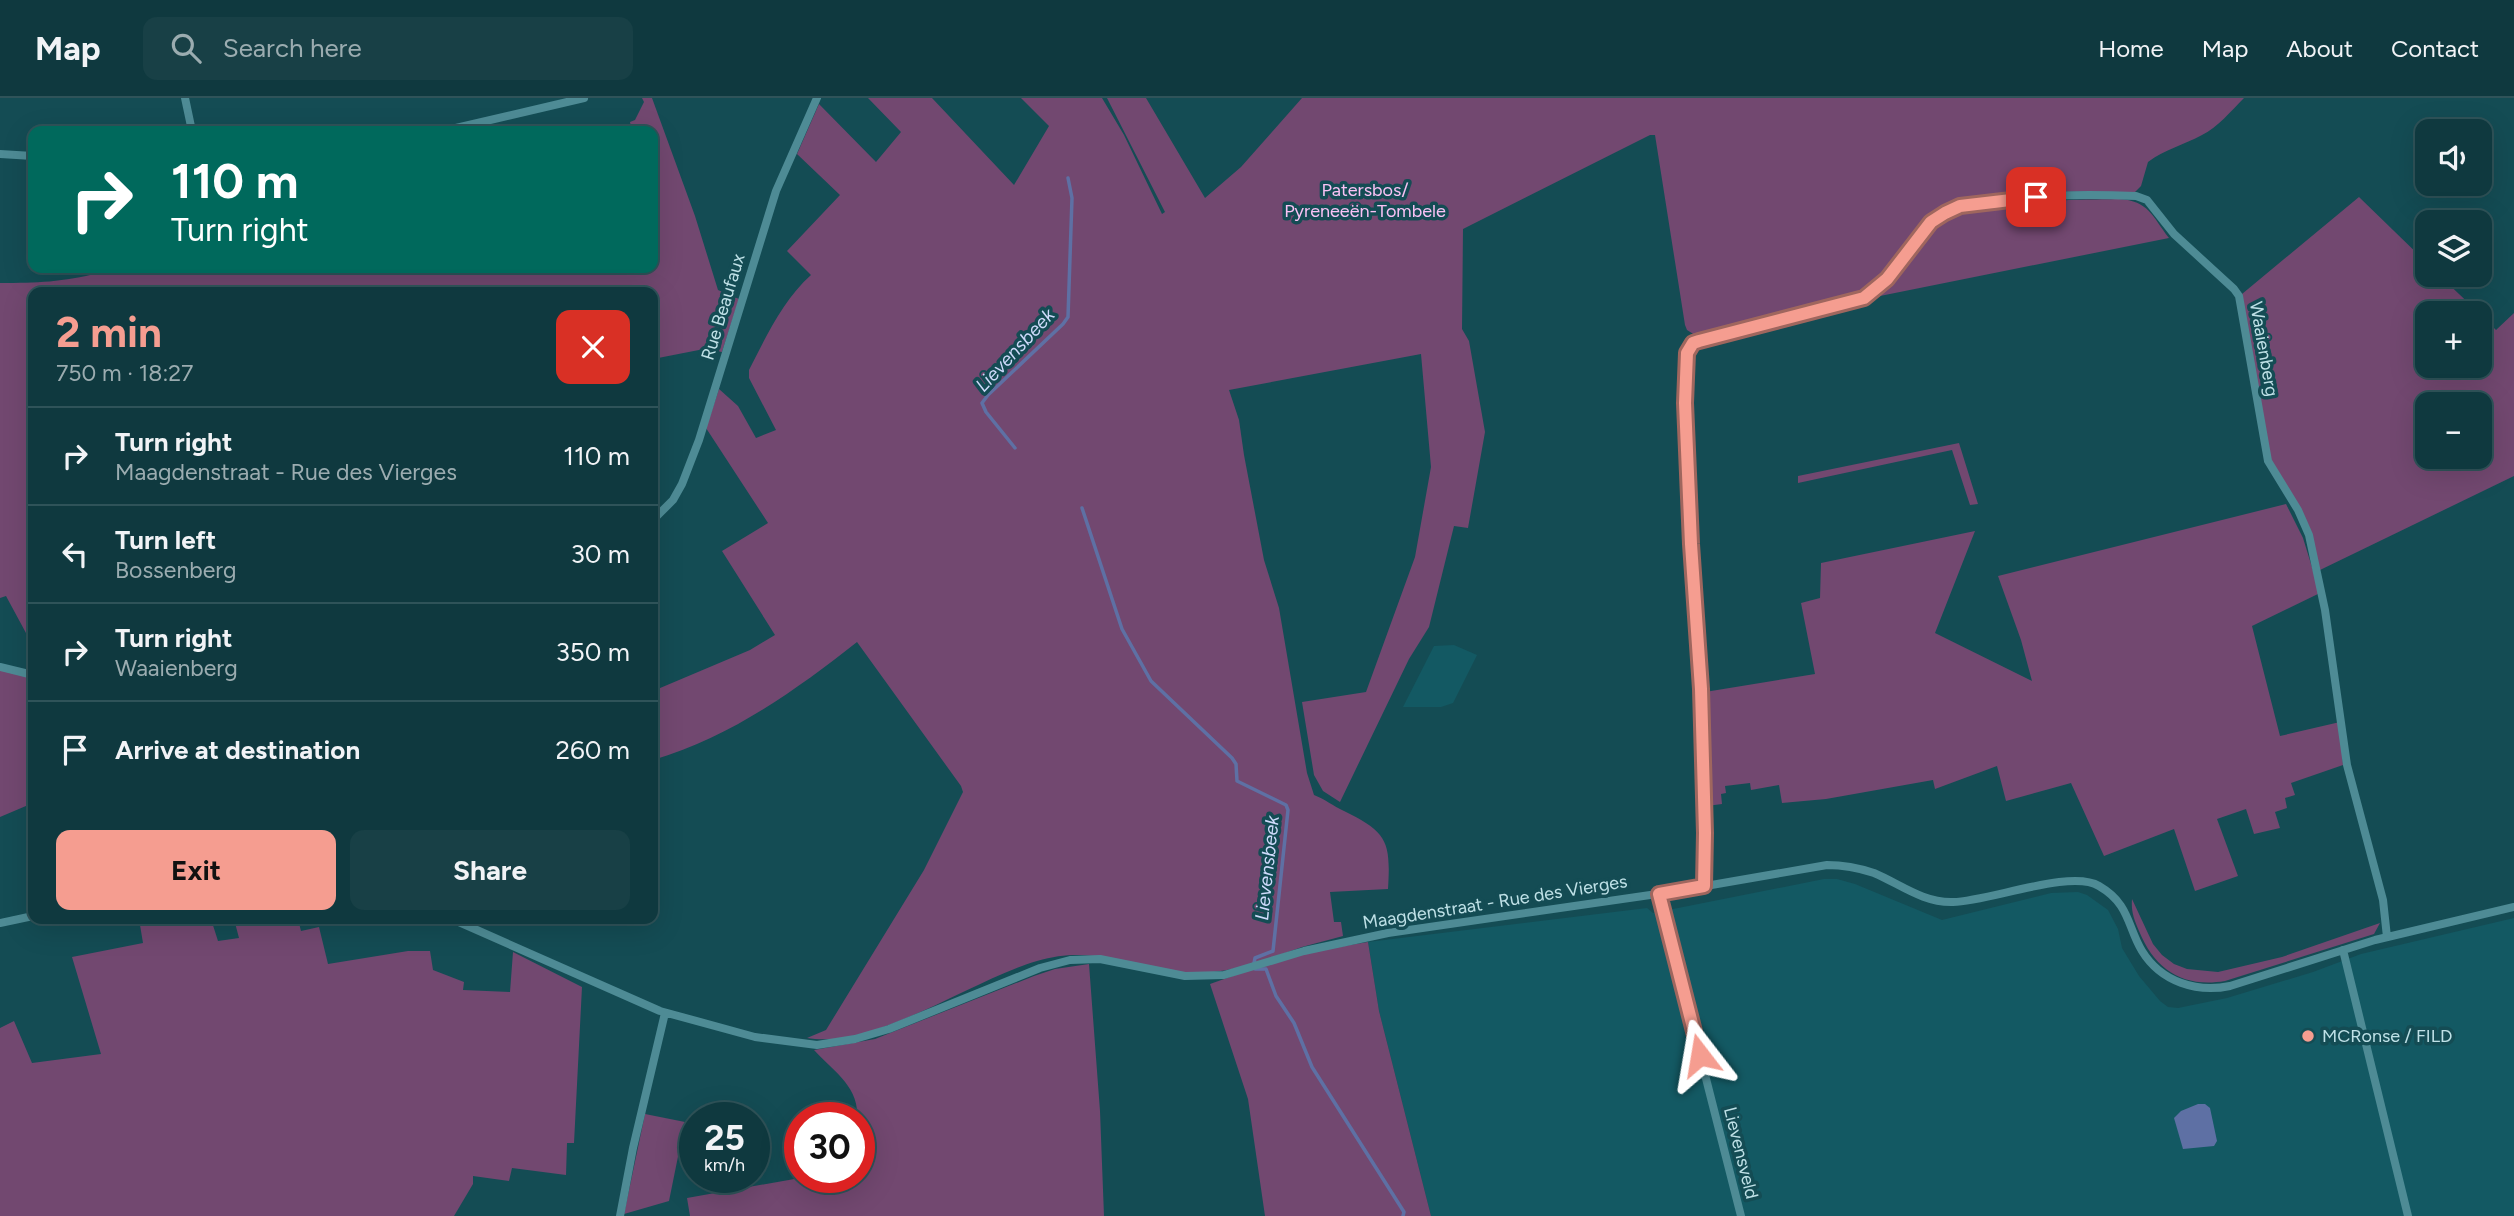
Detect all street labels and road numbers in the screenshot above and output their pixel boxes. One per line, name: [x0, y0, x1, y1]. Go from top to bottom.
street label: Rue Beaufaux: [696, 251, 750, 363]
street label: Waaienberg: [2245, 300, 2283, 398]
street label: Maagdenstraat - Rue des Vierges: [1361, 870, 1629, 934]
street label: Lievensveld: [1719, 1105, 1763, 1201]

